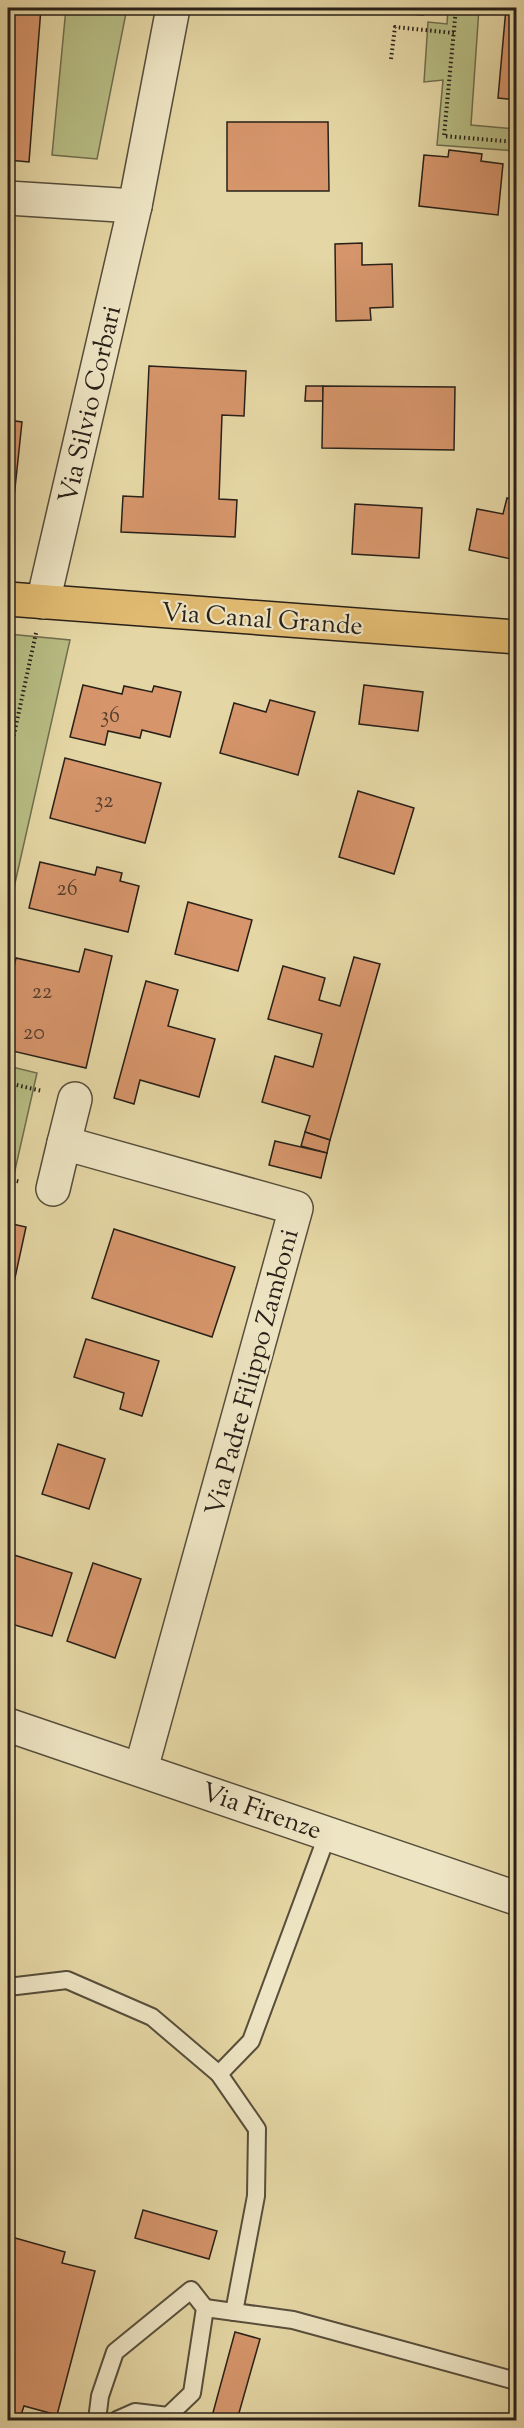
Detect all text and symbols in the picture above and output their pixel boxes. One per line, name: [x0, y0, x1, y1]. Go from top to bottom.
street label: Via Silvio Corbari: [51, 302, 132, 507]
street label: Via Canal Grande: [160, 595, 364, 646]
house number: 36: [100, 701, 120, 733]
house number: 32: [94, 786, 114, 818]
house number: 26: [56, 874, 78, 906]
house number: 22: [32, 977, 52, 1009]
house number: 20: [23, 1018, 45, 1050]
street label: Via Padre Filippo Zamboni: [197, 1225, 310, 1520]
street label: Via Firenze: [196, 1775, 326, 1850]

